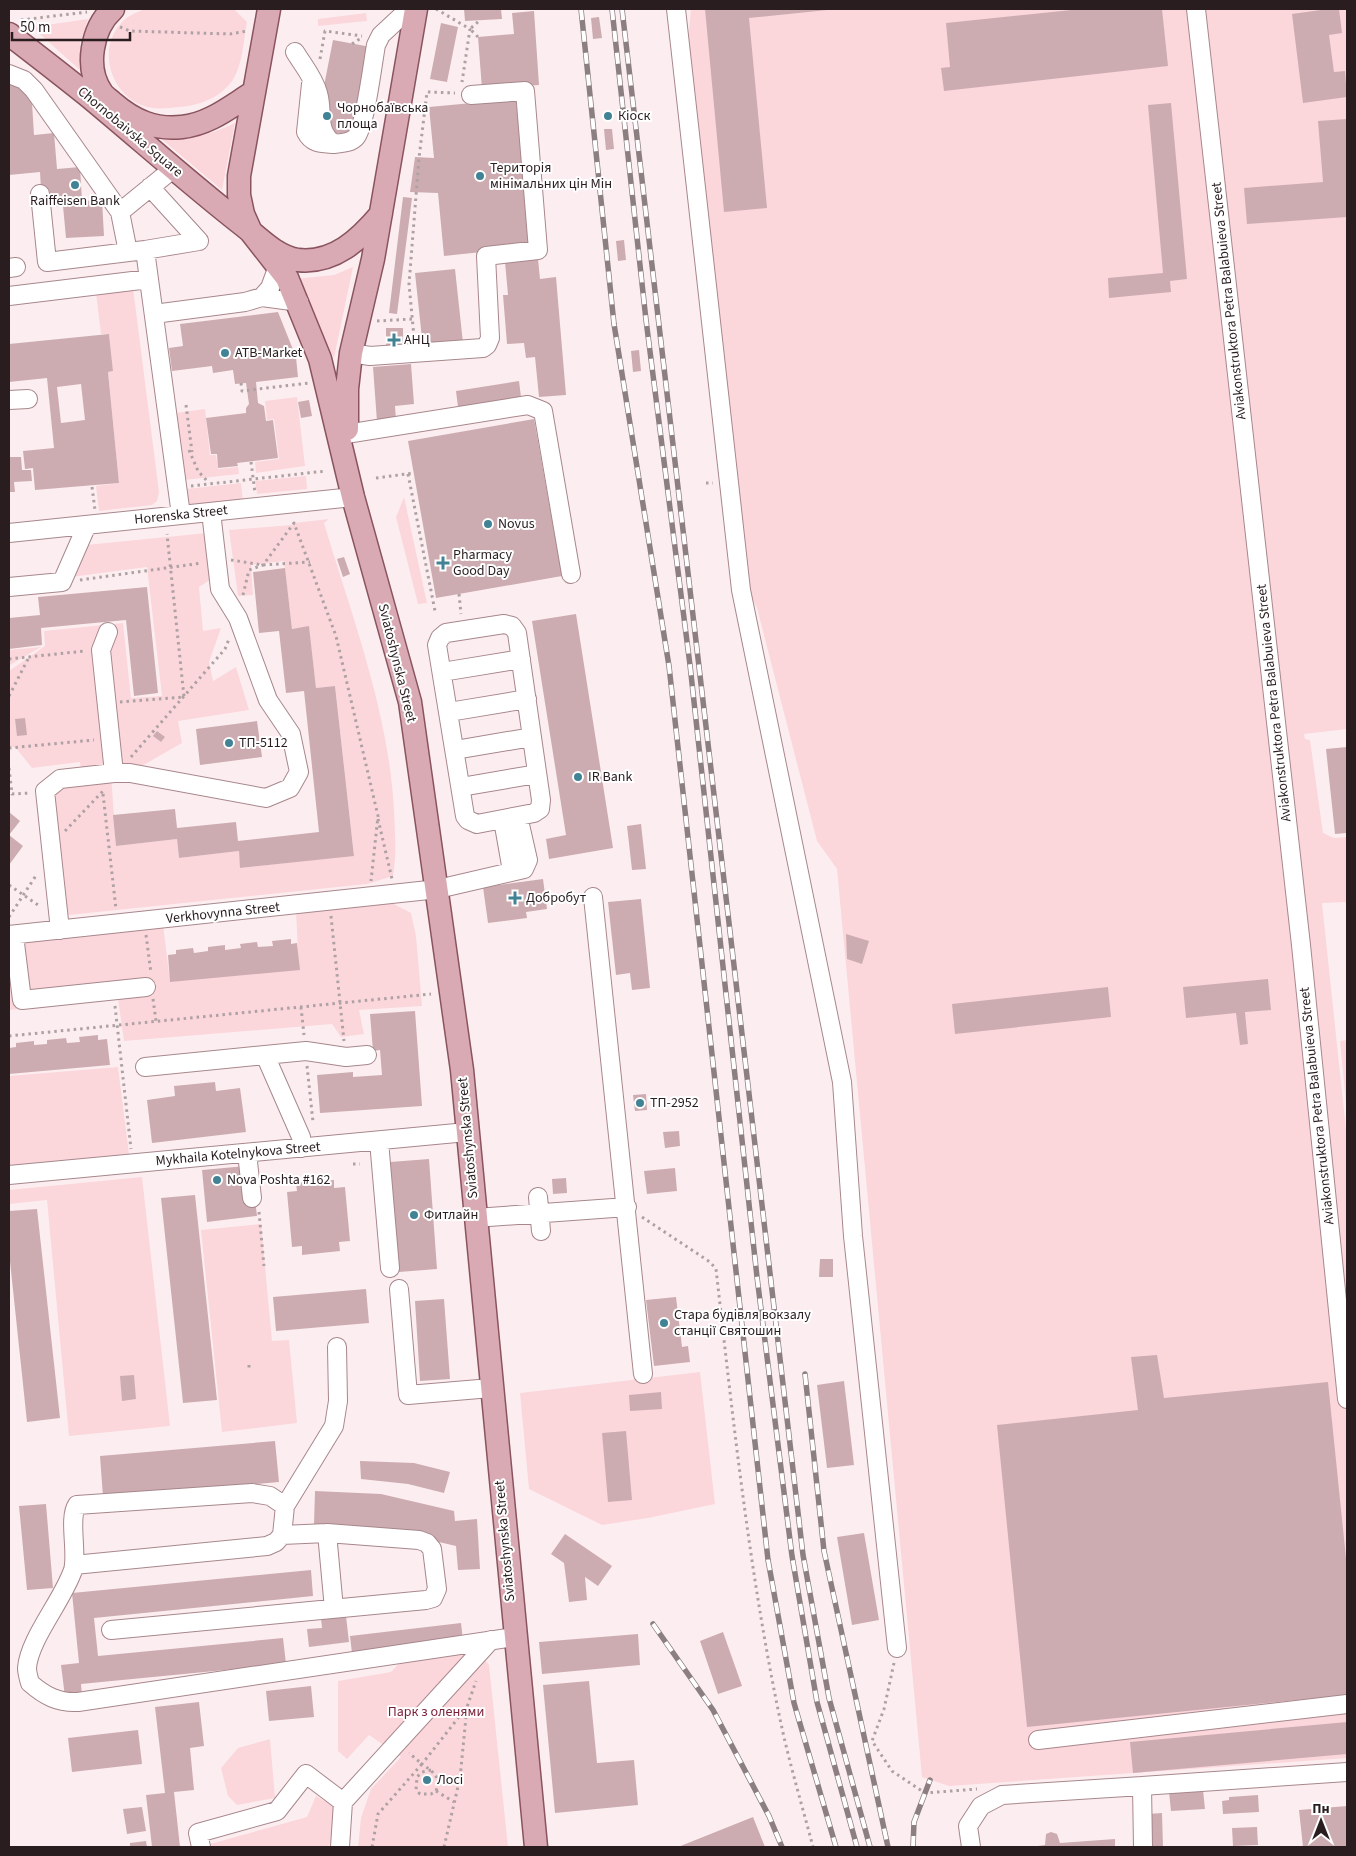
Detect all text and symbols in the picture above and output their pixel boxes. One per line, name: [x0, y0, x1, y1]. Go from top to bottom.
scale bar: [12, 10, 130, 42]
text: 50 m: [20, 17, 50, 38]
street label: Chornobaivska Square: [73, 82, 187, 182]
place label: Чорнобаївська площа: [337, 98, 428, 134]
place label: Кіоск: [618, 106, 651, 126]
marker: Чорнобаївська площа: [321, 110, 333, 122]
marker: Кіоск: [602, 110, 614, 122]
place label: Територія мінімальних цін Мін: [490, 158, 612, 194]
marker: Територія мінімальних цін Мін: [474, 170, 486, 182]
marker: Raiffeisen Bank: [69, 179, 81, 191]
street label: Aviakonstruktora Petra Balabuieva Street: [1207, 181, 1251, 421]
place label: Raiffeisen Bank: [30, 191, 120, 211]
place label: АНЦ: [404, 330, 430, 350]
marker: АНЦ: [388, 334, 400, 346]
place label: ATB-Market: [235, 343, 302, 363]
marker: ATB-Market: [219, 347, 231, 359]
street label: Horenska Street: [133, 500, 229, 530]
place label: Novus: [498, 514, 535, 534]
marker: Novus: [482, 518, 494, 530]
place label: Pharmacy Good Day: [453, 545, 513, 581]
marker: Pharmacy Good Day: [437, 557, 449, 569]
street label: Aviakonstruktora Petra Balabuieva Street: [1252, 583, 1296, 823]
street label: Sviatoshynska Street: [373, 602, 421, 725]
place label: ТП-5112: [239, 733, 288, 753]
marker: ТП-5112: [223, 737, 235, 749]
place label: IR Bank: [588, 767, 632, 787]
marker: IR Bank: [572, 771, 584, 783]
place label: Добробут: [526, 888, 587, 908]
marker: Добробут: [508, 891, 522, 905]
street label: Verkhovynna Street: [165, 897, 281, 929]
street label: Aviakonstruktora Petra Balabuieva Street: [1295, 986, 1339, 1226]
street label: Sviatoshynska Street: [453, 1076, 483, 1199]
place label: ТП-2952: [650, 1093, 699, 1113]
marker: ТП-2952: [634, 1097, 646, 1109]
street label: Mykhaila Kotelnykova Street: [155, 1137, 321, 1171]
place label: Nova Poshta #162: [227, 1170, 331, 1190]
marker: Nova Poshta #162: [211, 1174, 223, 1186]
place label: Фитлайн: [424, 1205, 478, 1225]
marker: Фитлайн: [408, 1209, 420, 1221]
place label: Стара будівля вокзалу станції Святошин: [674, 1305, 811, 1341]
marker: Стара будівля вокзалу станції Святошин: [658, 1317, 670, 1329]
street label: Sviatoshynska Street: [490, 1479, 520, 1602]
park label: Парк з оленями: [388, 1702, 484, 1722]
place label: Лосі: [437, 1770, 463, 1790]
marker: Лосі: [421, 1774, 433, 1786]
north arrow: [1296, 1796, 1346, 1846]
text: Пн: [1312, 1799, 1330, 1819]

